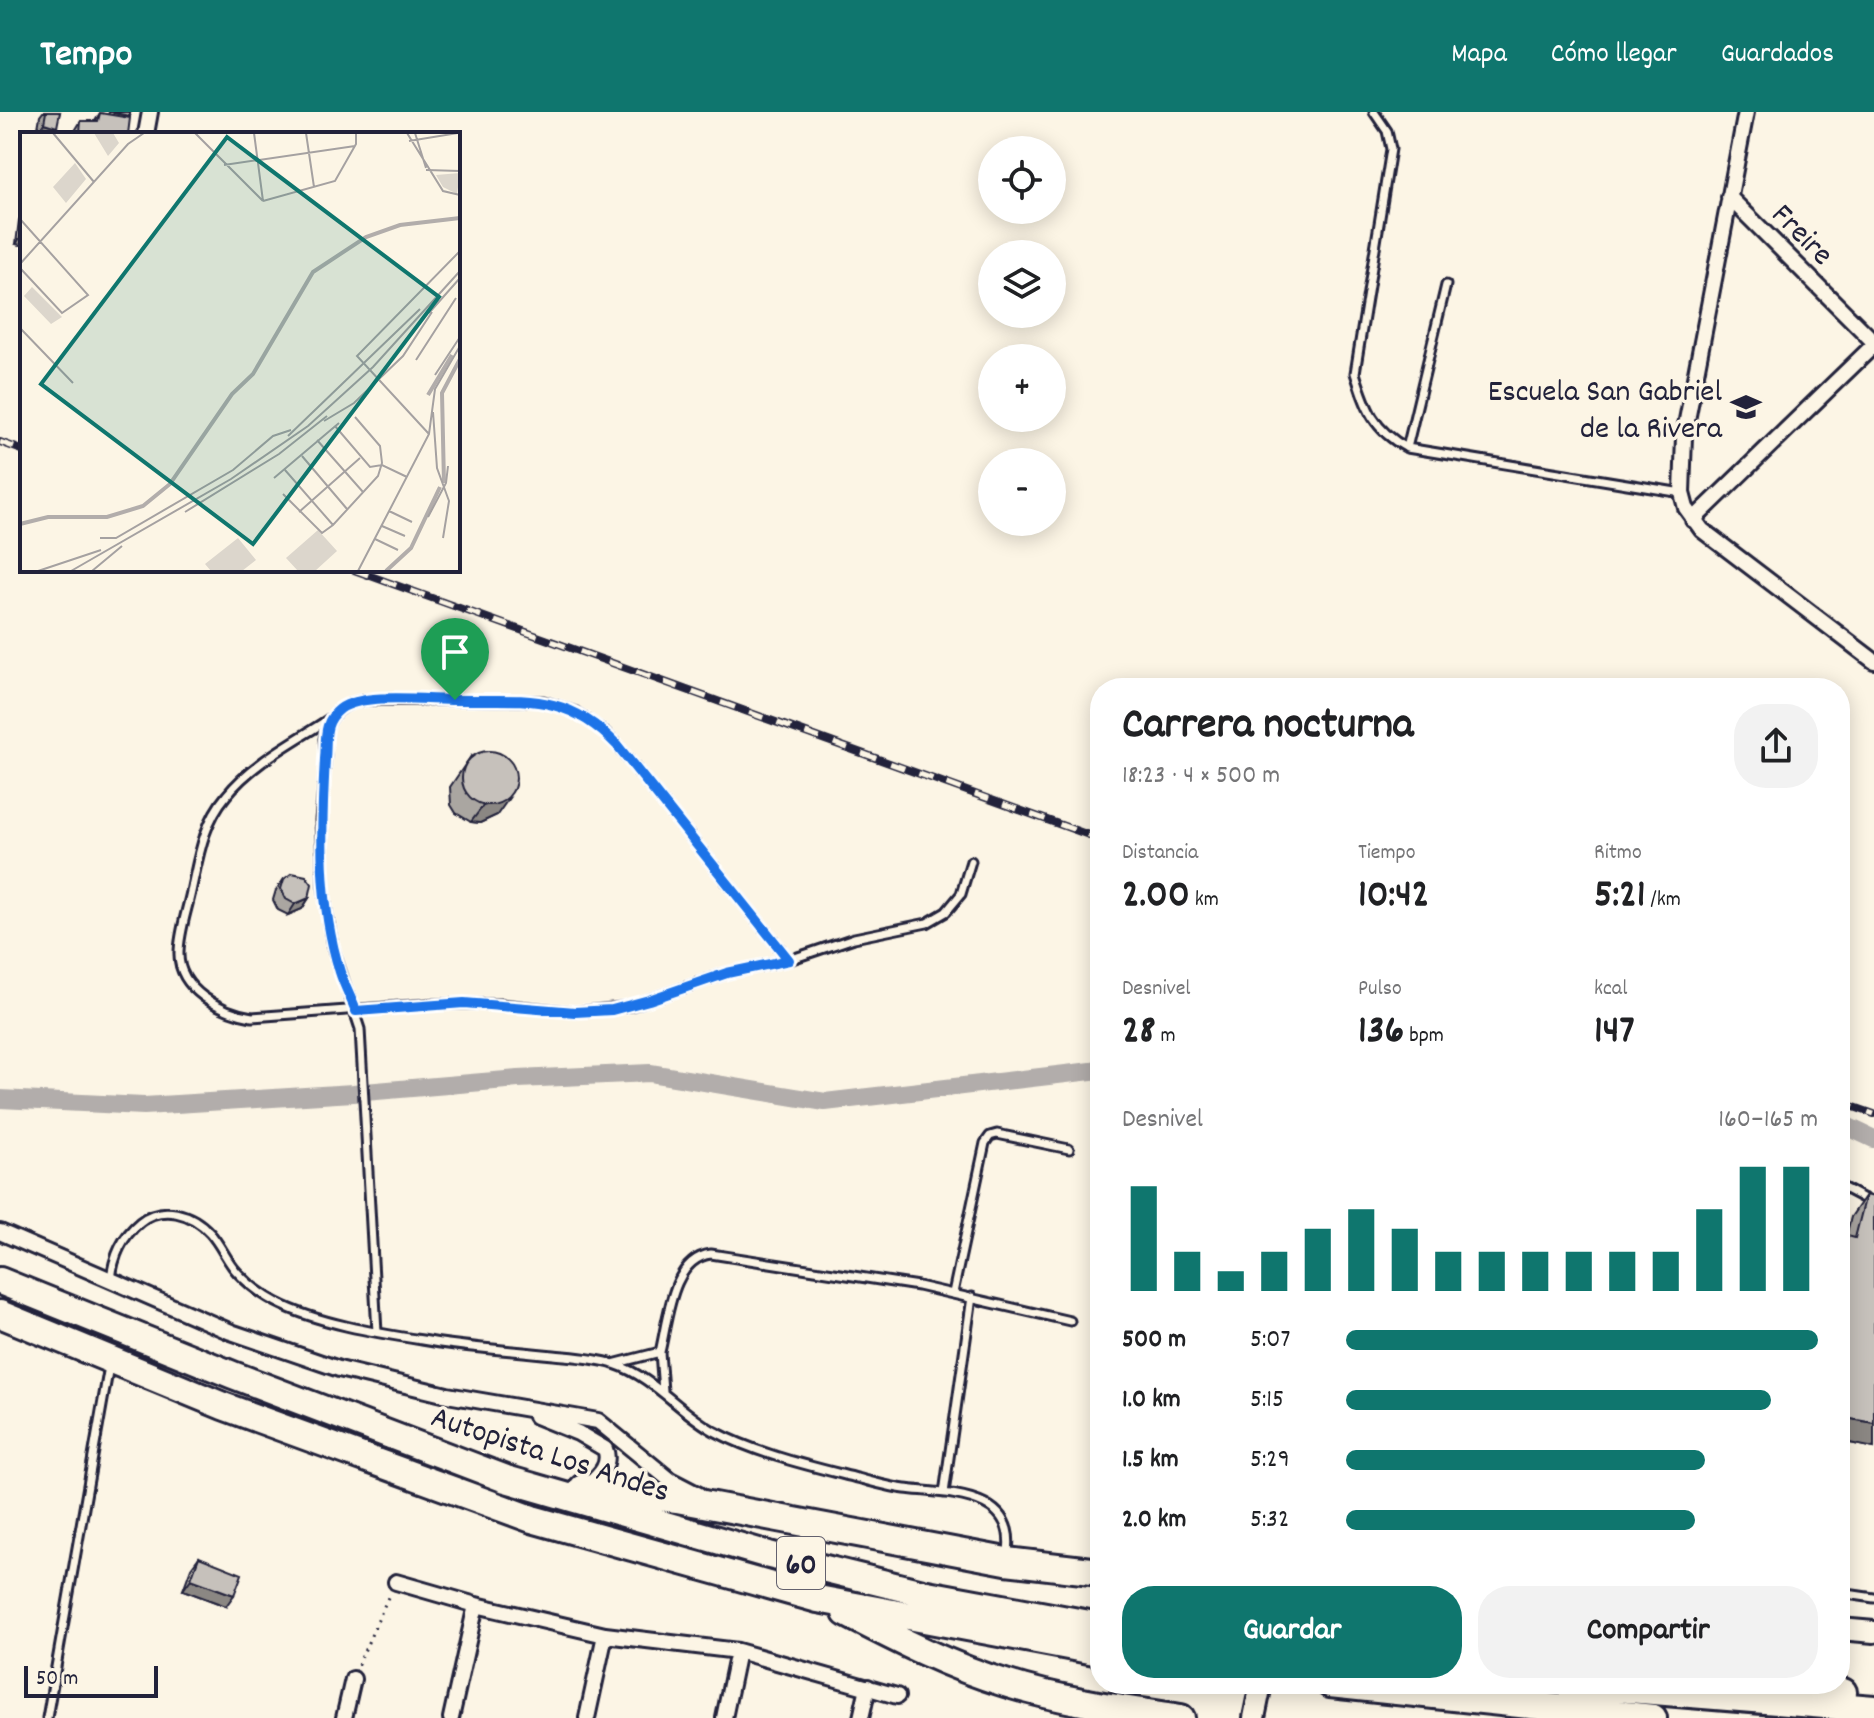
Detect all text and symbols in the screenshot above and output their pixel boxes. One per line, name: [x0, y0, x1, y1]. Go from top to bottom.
text: Tempo: [40, 29, 132, 84]
text: Mapa: [1451, 36, 1507, 76]
text: Cómo llegar: [1551, 36, 1677, 76]
text: Guardados: [1721, 36, 1834, 76]
inset map: [20, 132, 460, 572]
map controls: [978, 136, 1066, 536]
button: locate: [978, 136, 1066, 224]
street label: Freire: [1759, 195, 1842, 278]
button: layers: [978, 240, 1066, 328]
button: +: [978, 344, 1066, 432]
place label: Escuela San Gabriel de la Rivera: [1488, 371, 1723, 454]
school or university icon: Escuela San Gabriel de la Rivera: [1729, 390, 1763, 424]
button: −: [978, 448, 1066, 536]
pin: [421, 618, 489, 700]
icon: arrive: [433, 630, 477, 674]
text: Carrera nocturna: [1122, 696, 1414, 759]
button: share: [1734, 704, 1818, 788]
text: 18:23 · 4 × 500 m: [1122, 758, 1280, 795]
text: Distancia: [1122, 838, 1198, 869]
text: Tiempo: [1358, 838, 1416, 869]
text: Ritmo: [1594, 838, 1642, 869]
text: 2.00: [1122, 869, 1190, 926]
text: 10:42: [1358, 869, 1429, 926]
text: 5:21: [1594, 869, 1645, 926]
text: km: [1190, 885, 1219, 916]
text: /km: [1645, 885, 1681, 916]
text: Desnivel: [1122, 974, 1191, 1005]
text: Pulso: [1358, 974, 1402, 1005]
text: kcal: [1594, 974, 1627, 1005]
text: 28: [1122, 1005, 1156, 1062]
text: 136: [1358, 1005, 1404, 1062]
text: 147: [1594, 1005, 1635, 1062]
text: m: [1156, 1021, 1176, 1052]
text: bpm: [1404, 1021, 1444, 1052]
text: Desnivel: [1122, 1102, 1203, 1139]
text: 160–165 m: [1718, 1102, 1818, 1139]
text: 500 m: [1122, 1322, 1186, 1359]
text: 5:07: [1250, 1322, 1290, 1359]
text: 1.0 km: [1122, 1382, 1181, 1419]
text: 5:15: [1250, 1382, 1284, 1419]
street label: Autopista Los Andes: [424, 1396, 675, 1517]
text: 1.5 km: [1122, 1442, 1179, 1479]
text: 5:29: [1250, 1442, 1290, 1479]
text: 2.0 km: [1122, 1502, 1186, 1539]
text: 5:32: [1250, 1502, 1289, 1539]
road number: 60: [777, 1537, 825, 1589]
button: Guardar: [1122, 1586, 1462, 1678]
button: Compartir: [1478, 1586, 1818, 1678]
scale bar: [24, 1662, 158, 1698]
text: 50 m: [36, 1664, 78, 1695]

